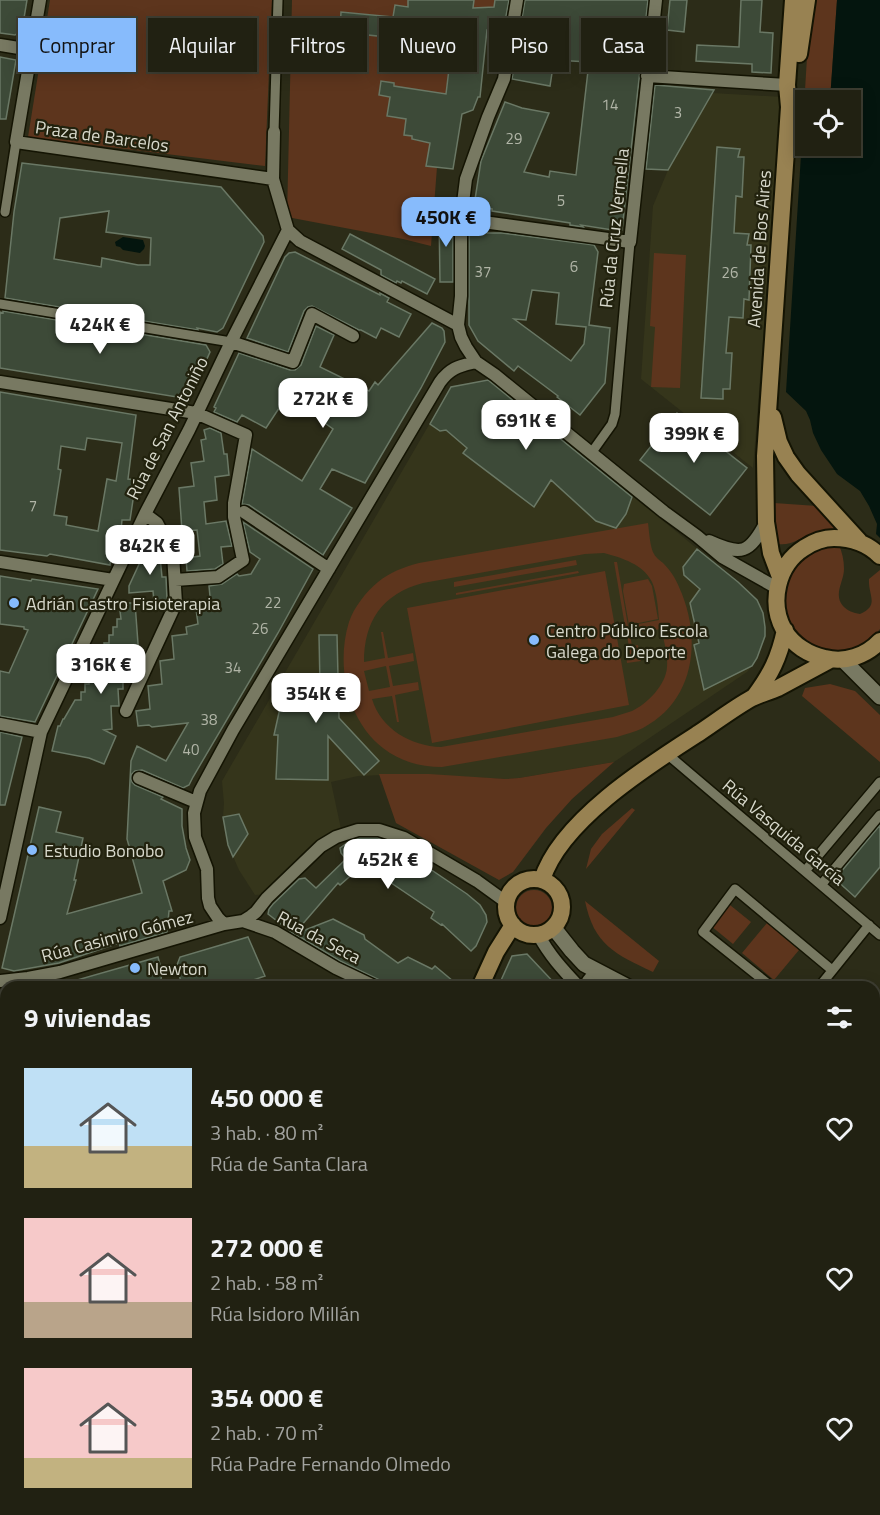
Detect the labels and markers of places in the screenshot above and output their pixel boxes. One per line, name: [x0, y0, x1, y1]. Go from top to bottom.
pin: 450K €: [397, 197, 495, 248]
pin: 424K €: [51, 304, 149, 355]
pin: 272K €: [274, 378, 372, 429]
pin: 691K €: [477, 400, 575, 451]
pin: 399K €: [645, 413, 743, 464]
pin: 842K €: [101, 525, 199, 576]
place label: Adrián Castro Fisioterapia: [26, 590, 220, 617]
marker: Adrián Castro Fisioterapia: [7, 596, 21, 610]
place label: Centro Público Escola Galega do Deporte: [546, 617, 708, 665]
marker: Centro Público Escola Galega do Deporte: [527, 633, 541, 647]
pin: 316K €: [52, 644, 150, 695]
pin: 354K €: [267, 673, 365, 724]
place label: Estudio Bonobo: [44, 837, 164, 864]
pin: 452K €: [339, 839, 437, 890]
marker: Estudio Bonobo: [25, 843, 39, 857]
place label: Newton: [147, 955, 207, 982]
marker: Newton: [128, 961, 142, 975]

